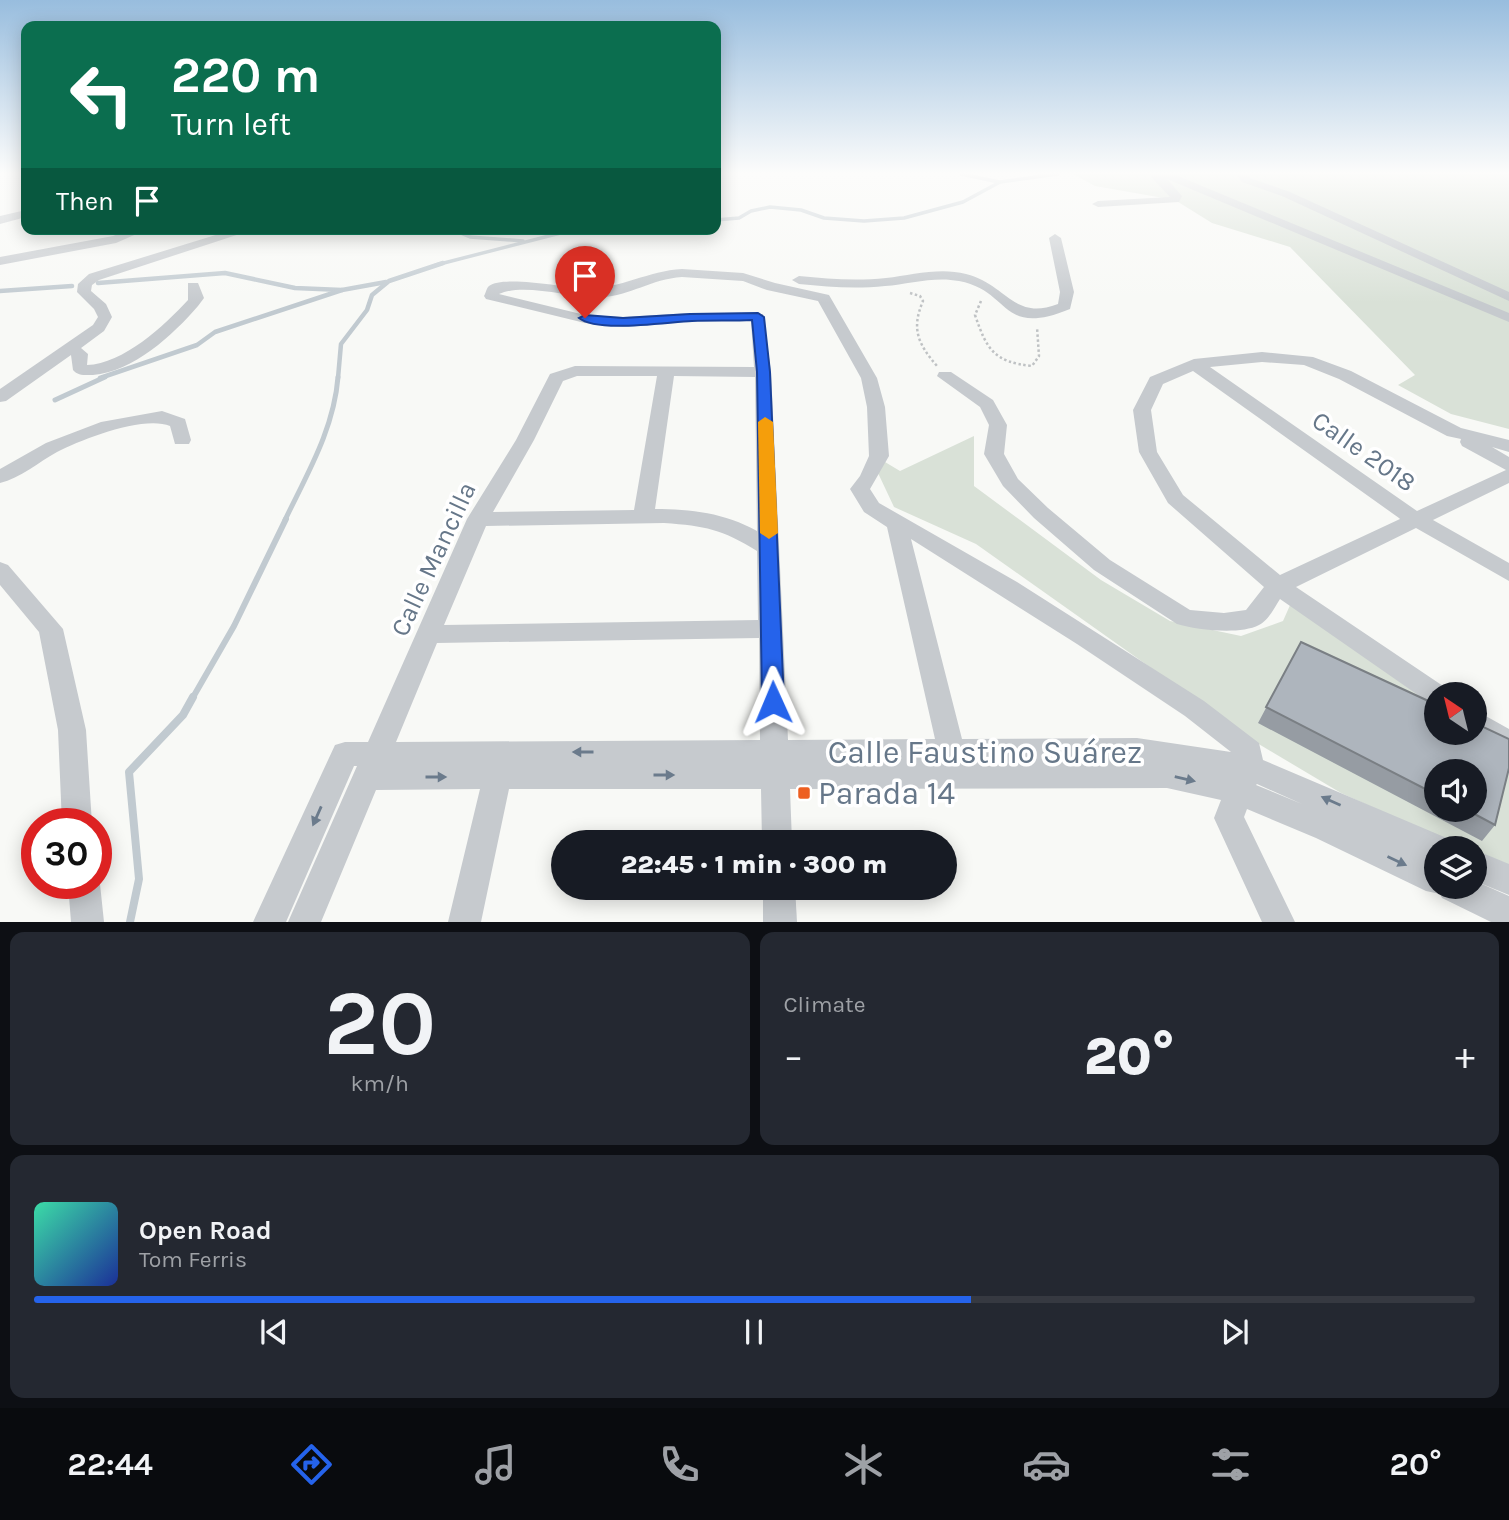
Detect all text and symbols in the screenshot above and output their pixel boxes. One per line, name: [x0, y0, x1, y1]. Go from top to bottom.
text: 220 m: [171, 47, 320, 104]
icon: left: [56, 49, 147, 140]
text: Turn left: [171, 106, 291, 143]
icon: arrive: [128, 182, 166, 220]
text: Then: [56, 186, 114, 217]
pin: [555, 246, 615, 318]
icon: arrive: [566, 257, 604, 295]
street label: Calle 2018: [1306, 404, 1422, 498]
street label: Calle Mancilla: [384, 477, 483, 641]
position arrow: [736, 665, 810, 739]
north arrow: [1424, 682, 1488, 746]
map controls: [1424, 682, 1487, 899]
street label: Calle Faustino Suárez: [828, 734, 1142, 771]
one-way arrow: [572, 746, 594, 758]
button: sound: [1424, 759, 1487, 822]
one-way arrow: [653, 769, 675, 781]
one-way arrow: [425, 771, 447, 782]
one-way arrow: [1175, 774, 1197, 785]
place label: Parada 14: [818, 775, 955, 812]
marker: Parada 14: [796, 785, 812, 801]
one-way arrow: [1321, 795, 1341, 807]
one-way arrow: [311, 806, 323, 826]
speed limit sign: 30: [21, 808, 112, 899]
button: layers: [1424, 836, 1487, 899]
text: 22:45 · 1 min · 300 m: [621, 849, 887, 880]
one-way arrow: [1387, 855, 1407, 867]
text: 20: [323, 971, 436, 1077]
text: Climate: [784, 991, 866, 1018]
text: 20°: [1084, 1026, 1175, 1087]
text: −: [784, 1034, 803, 1079]
text: +: [1455, 1034, 1475, 1079]
text: km/h: [351, 1070, 409, 1097]
text: Open Road: [139, 1215, 272, 1246]
text: Tom Ferris: [139, 1246, 247, 1273]
icon: previous: [255, 1313, 293, 1351]
icon: pause: [735, 1313, 773, 1351]
icon: next: [1216, 1313, 1254, 1351]
icon: directions: [287, 1440, 336, 1489]
icon: music: [471, 1440, 520, 1489]
icon: phone: [655, 1440, 704, 1489]
icon: climate: [839, 1440, 888, 1489]
icon: car: [1022, 1440, 1071, 1489]
icon: filters: [1206, 1440, 1255, 1489]
text: 22:44: [67, 1446, 153, 1483]
text: 20°: [1390, 1446, 1442, 1483]

